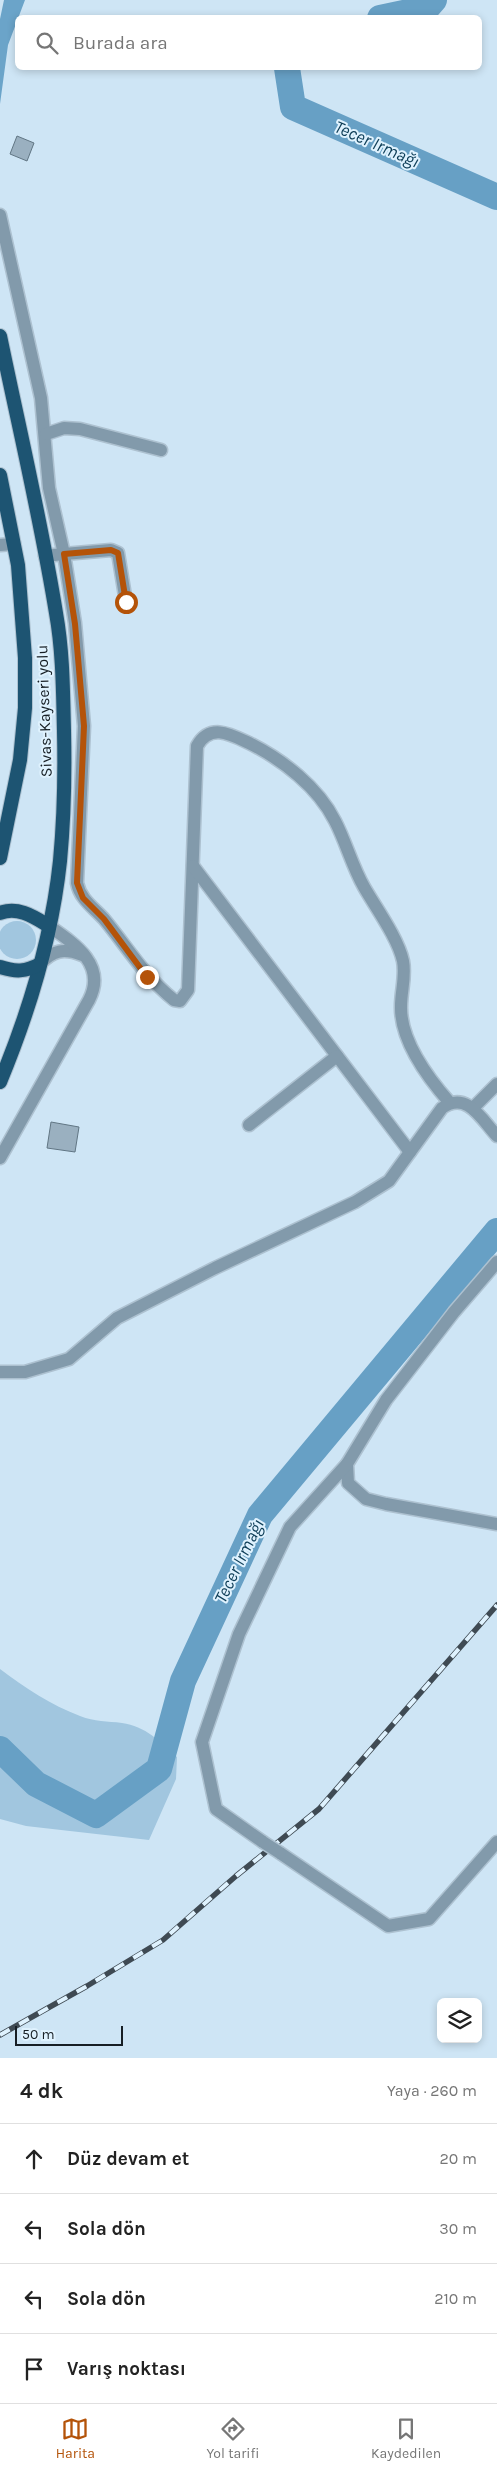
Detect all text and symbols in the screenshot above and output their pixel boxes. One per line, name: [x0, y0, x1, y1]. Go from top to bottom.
search box: [15, 15, 482, 70]
icon: search: [33, 29, 61, 57]
text: Burada ara: [73, 32, 168, 54]
water label: Tecer Irmağı: [331, 115, 423, 173]
route start: [115, 591, 138, 614]
street label: Sivas-Kayseri yolu: [32, 644, 56, 778]
route end: [136, 966, 159, 989]
water label: Tecer Irmağı: [209, 1515, 269, 1607]
map controls: [437, 1998, 482, 2043]
button: layers: [437, 1998, 482, 2043]
scale bar: [15, 2023, 122, 2046]
text: 50 m: [22, 2026, 55, 2043]
text: 4 dk: [20, 2079, 63, 2103]
text: Yaya · 260 m: [387, 2081, 477, 2100]
icon: ahead: [20, 2145, 48, 2173]
text: Düz devam et: [67, 2148, 189, 2170]
text: 20 m: [439, 2149, 477, 2168]
icon: left: [20, 2215, 48, 2243]
text: Sola dön: [67, 2218, 146, 2240]
text: 30 m: [439, 2219, 477, 2238]
icon: left: [20, 2285, 48, 2313]
text: Sola dön: [67, 2288, 146, 2310]
text: 210 m: [434, 2289, 477, 2308]
icon: arrive: [20, 2355, 48, 2383]
text: Varış noktası: [67, 2358, 186, 2380]
tab: Harita: [56, 2415, 95, 2462]
tab: Yol tarifi: [207, 2415, 259, 2462]
tab: Kaydedilen: [371, 2415, 441, 2462]

